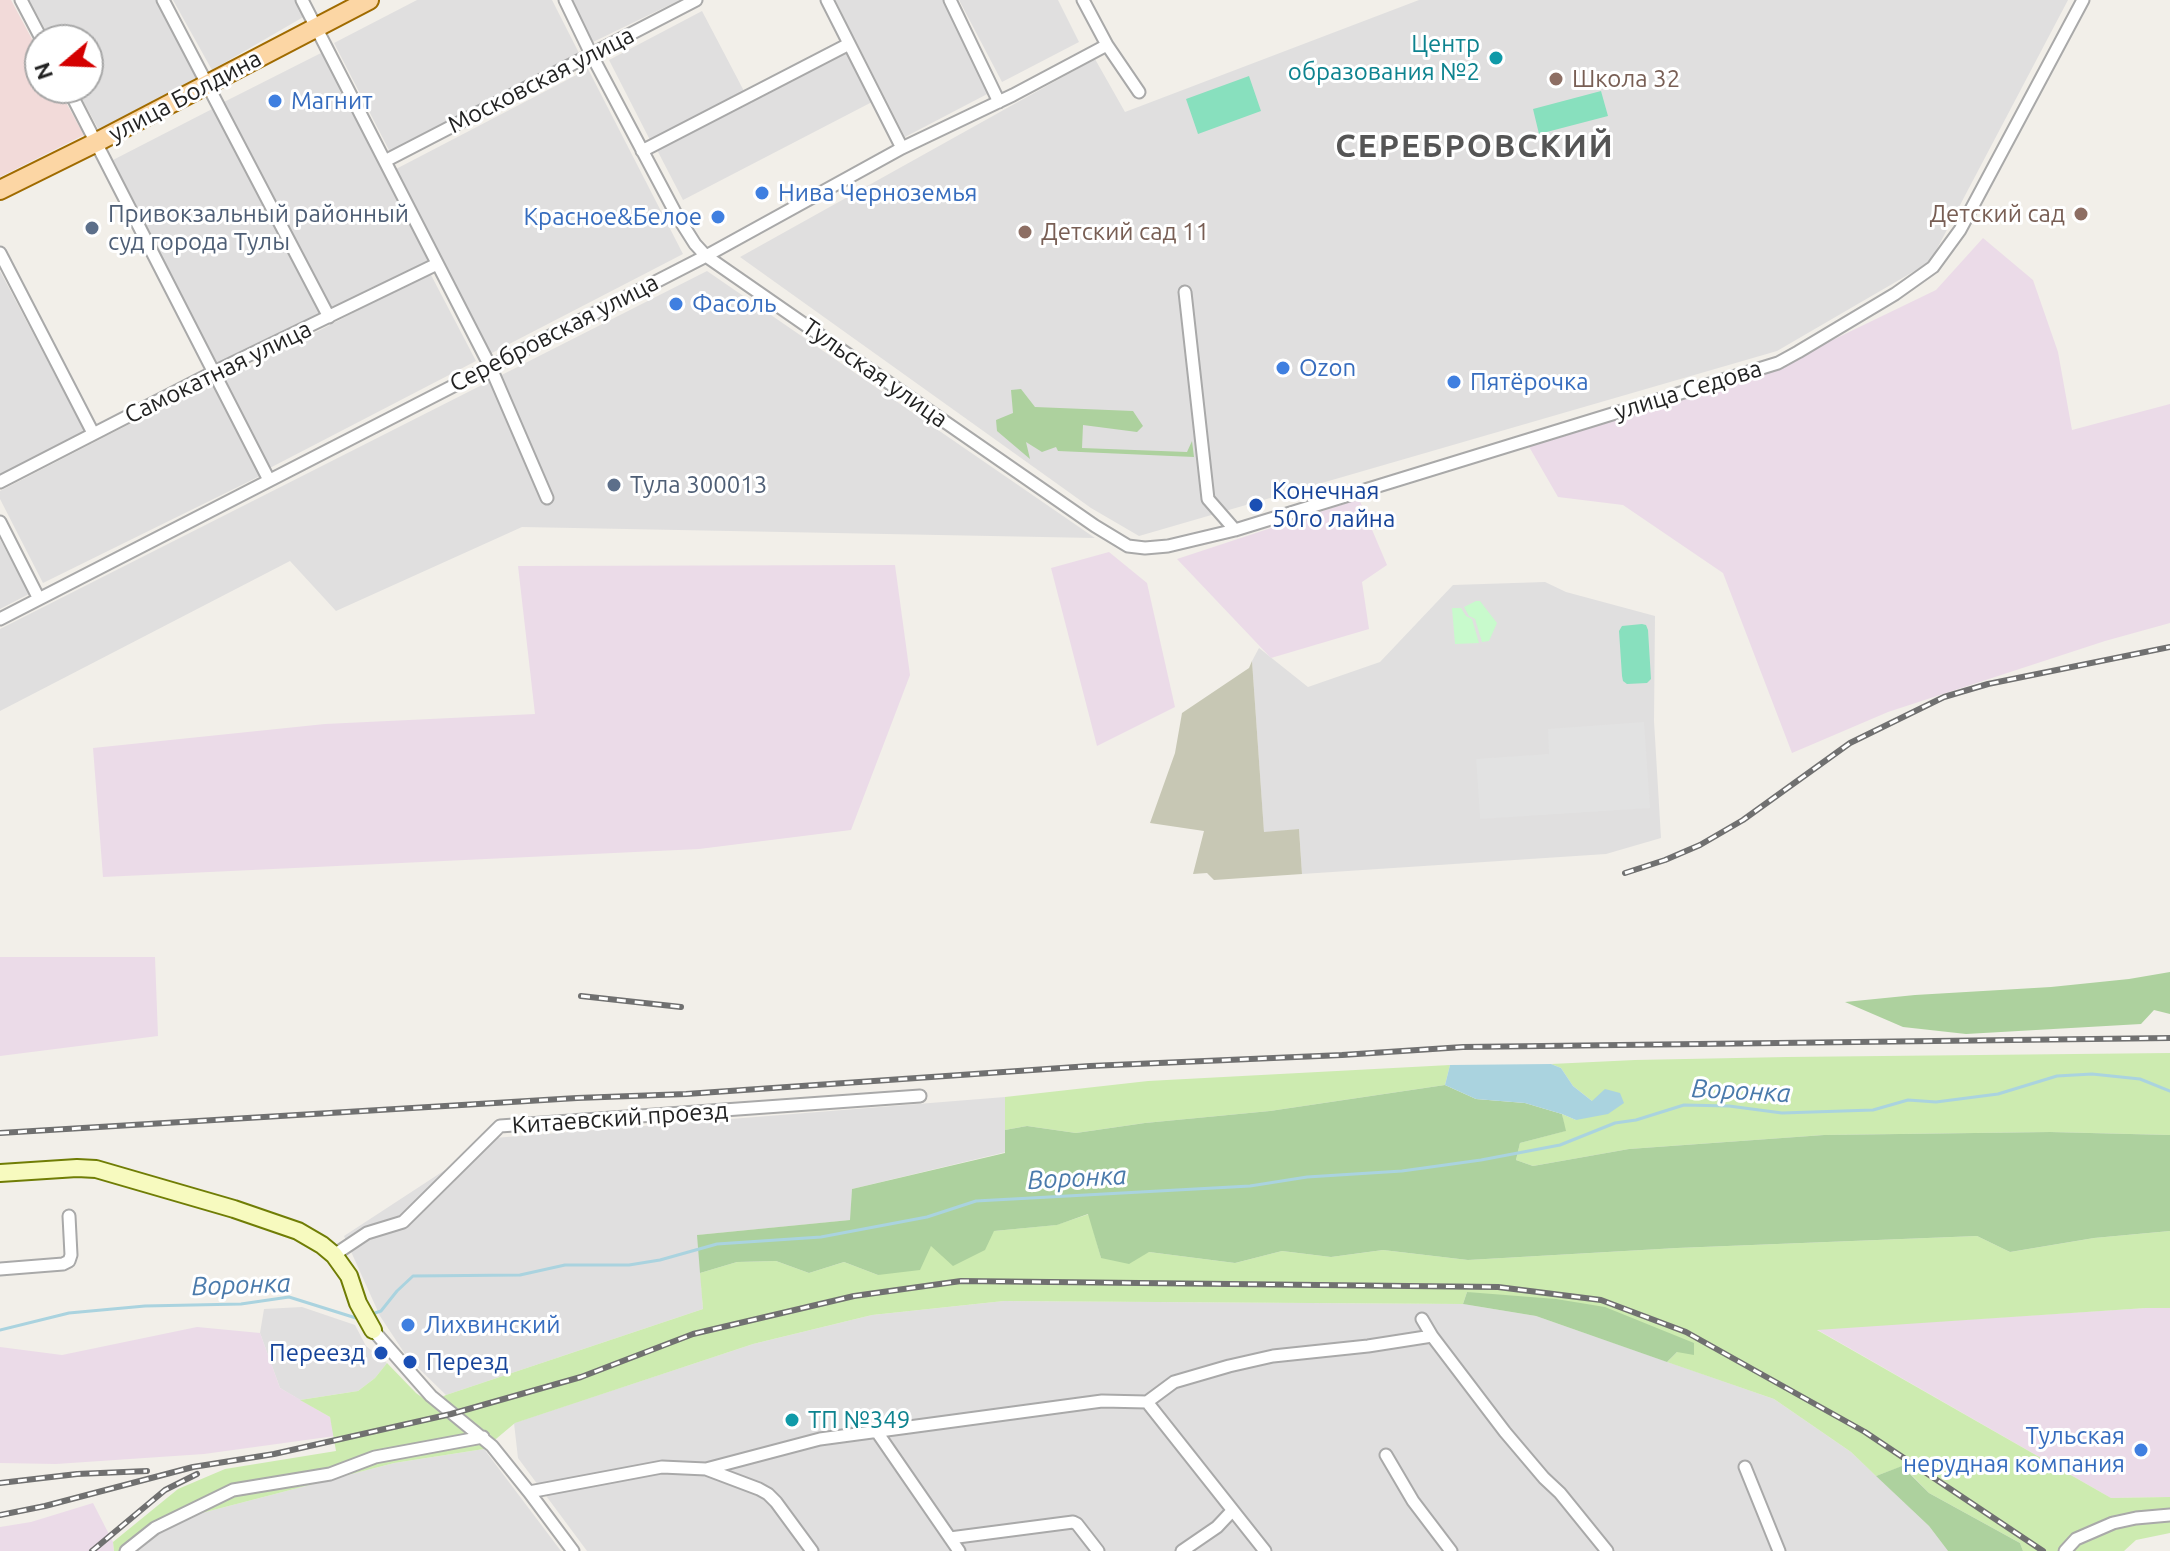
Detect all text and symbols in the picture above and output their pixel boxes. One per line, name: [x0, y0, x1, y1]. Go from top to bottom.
street label: Московская улица: [443, 21, 639, 139]
north arrow: [24, 24, 104, 104]
place label: Центр образования №2: [1288, 30, 1480, 86]
street label: улица Болдина: [104, 44, 266, 148]
marker: Центр образования №2: [1487, 49, 1505, 67]
text: N: [28, 59, 57, 83]
place label: Школа 32: [1572, 65, 1680, 93]
marker: Школа 32: [1547, 70, 1565, 88]
place label: Магнит: [291, 87, 373, 115]
marker: Магнит: [266, 92, 284, 110]
district label: СЕРЕБРОВСКИЙ: [1335, 127, 1615, 165]
place label: Нива Черноземья: [778, 179, 978, 207]
marker: Нива Черноземья: [753, 184, 771, 202]
place label: Привокзальный районный суд города Тулы: [108, 200, 409, 256]
place label: Детский сад: [1929, 200, 2065, 228]
place label: Красное&Белое: [523, 203, 702, 231]
marker: Детский сад: [2072, 205, 2090, 223]
marker: Красное&Белое: [709, 208, 727, 226]
place label: Детский сад 11: [1041, 218, 1209, 246]
marker: Привокзальный районный суд города Тулы: [83, 219, 101, 237]
marker: Детский сад 11: [1016, 223, 1034, 241]
street label: Серебровская улица: [445, 268, 663, 398]
place label: Фасоль: [692, 290, 776, 318]
marker: Фасоль: [667, 295, 685, 313]
street label: Тульская улица: [797, 312, 953, 434]
street label: Самокатная улица: [120, 314, 316, 430]
place label: Ozon: [1299, 354, 1356, 382]
street label: улица Седова: [1611, 354, 1765, 426]
marker: Ozon: [1274, 359, 1292, 377]
place label: Пятёрочка: [1470, 368, 1589, 396]
marker: Пятёрочка: [1445, 373, 1463, 391]
place label: Тула 300013: [630, 471, 767, 499]
marker: Тула 300013: [605, 476, 623, 494]
place label: Конечная 50го лайна: [1272, 477, 1395, 533]
marker: Конечная 50го лайна: [1247, 496, 1265, 514]
water label: Воронка: [1691, 1073, 1791, 1109]
street label: Китаевский проезд: [511, 1096, 729, 1140]
water label: Воронка: [1027, 1160, 1127, 1196]
water label: Воронка: [191, 1268, 291, 1302]
place label: Лихвинский: [424, 1311, 560, 1339]
marker: Лихвинский: [399, 1316, 417, 1334]
place label: Переезд: [269, 1339, 365, 1367]
marker: Переезд: [372, 1344, 390, 1362]
place label: Перезд: [426, 1348, 509, 1376]
marker: Перезд: [401, 1353, 419, 1371]
place label: ТП №349: [808, 1406, 910, 1434]
marker: ТП №349: [783, 1411, 801, 1429]
place label: Тульская нерудная компания: [1903, 1422, 2125, 1478]
marker: Тульская нерудная компания: [2132, 1441, 2150, 1459]

